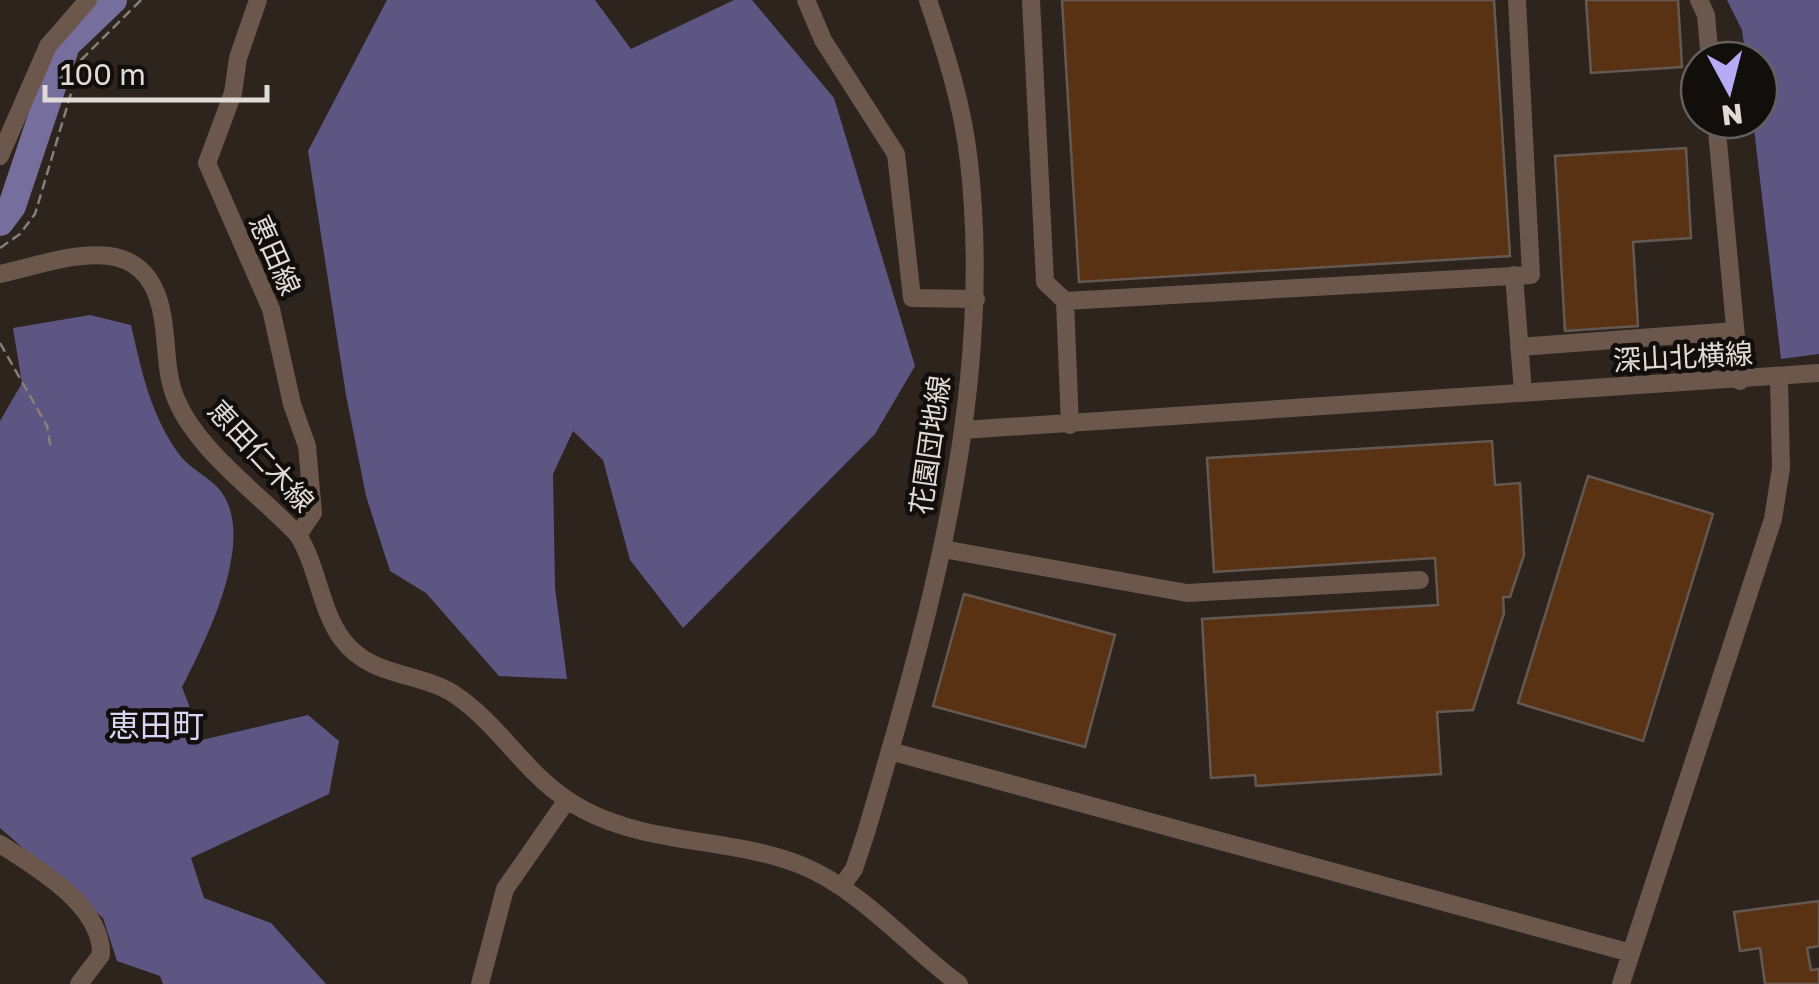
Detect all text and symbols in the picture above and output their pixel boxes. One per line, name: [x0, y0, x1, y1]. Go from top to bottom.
scale bar: [45, 40, 268, 102]
north arrow: [1679, 40, 1779, 140]
text: 100 m: [60, 56, 146, 92]
text: N: [1720, 98, 1745, 133]
street label: 恵田線: [243, 210, 308, 300]
street label: 深山北横線: [1612, 336, 1754, 377]
street label: 花園団地線: [903, 373, 956, 517]
street label: 恵田仁木線: [202, 393, 321, 518]
district label: 恵田町: [108, 706, 204, 744]

